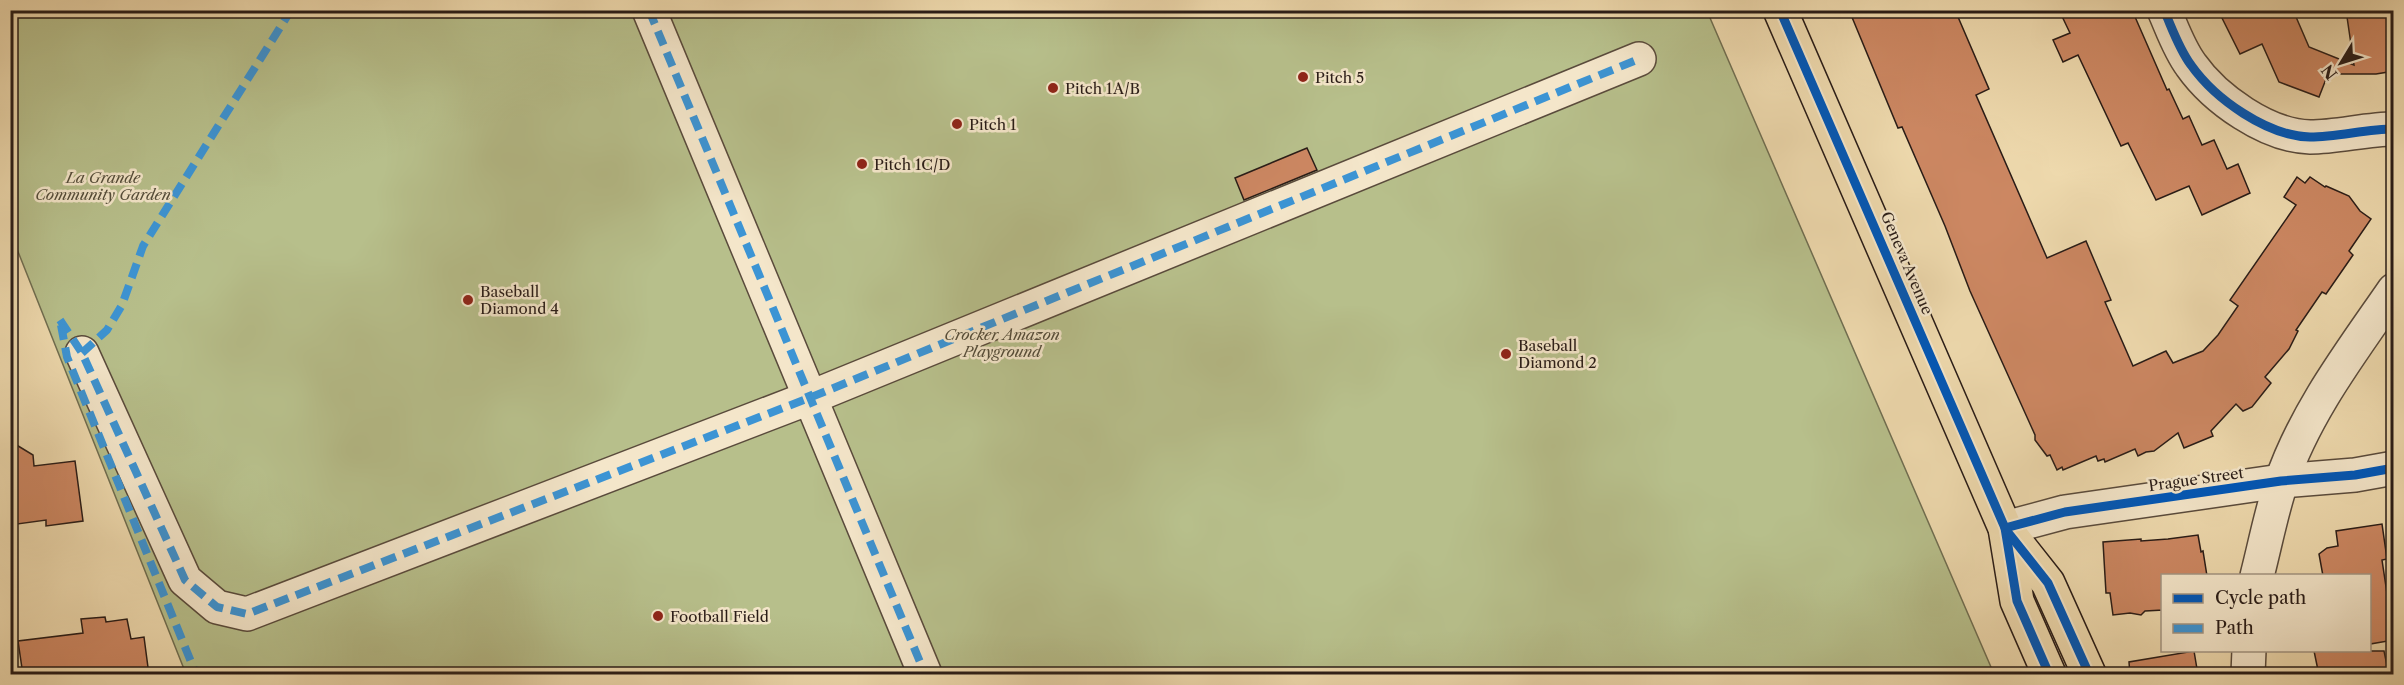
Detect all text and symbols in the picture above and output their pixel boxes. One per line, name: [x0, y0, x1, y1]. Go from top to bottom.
north arrow: [2311, 33, 2371, 93]
text: N: [2317, 61, 2341, 84]
place label: Pitch 5: [1315, 68, 1364, 87]
marker: Pitch 5: [1296, 70, 1310, 84]
place label: Pitch 1A/B: [1065, 79, 1140, 98]
marker: Pitch 1A/B: [1046, 81, 1060, 95]
place label: Pitch 1: [969, 115, 1017, 134]
marker: Pitch 1: [950, 117, 964, 131]
place label: Pitch 1C/D: [874, 155, 950, 174]
marker: Pitch 1C/D: [855, 157, 869, 171]
park label: La Grande Community Garden: [35, 168, 171, 204]
street label: Geneva Avenue: [1877, 209, 1937, 317]
place label: Baseball Diamond 4: [480, 282, 559, 318]
marker: Baseball Diamond 4: [461, 293, 475, 307]
park label: Crocker Amazon Playground: [944, 325, 1060, 361]
place label: Baseball Diamond 2: [1518, 336, 1597, 372]
marker: Baseball Diamond 2: [1499, 347, 1513, 361]
street label: Prague Street: [2147, 463, 2246, 495]
legend: [2161, 574, 2371, 652]
text: Cycle path: [2215, 587, 2306, 609]
place label: Football Field: [670, 607, 769, 626]
marker: Football Field: [651, 609, 665, 623]
text: Path: [2215, 617, 2254, 639]

